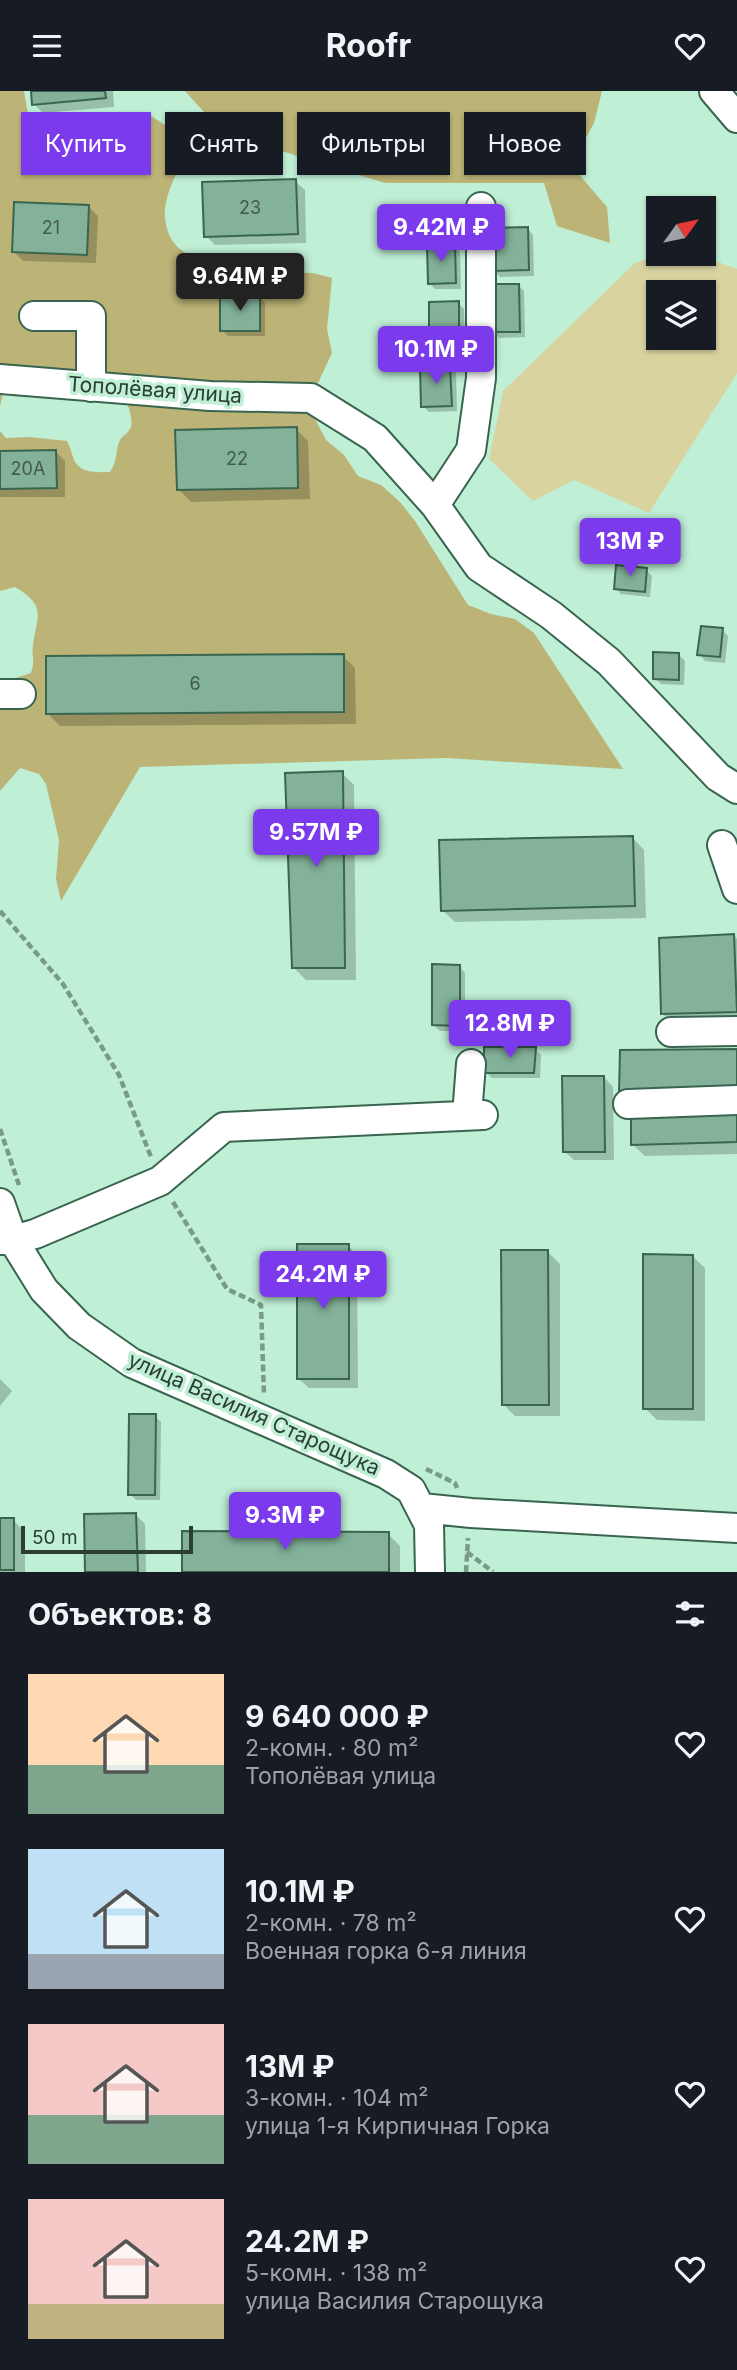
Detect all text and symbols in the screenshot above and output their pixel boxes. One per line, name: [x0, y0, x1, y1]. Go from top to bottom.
text: Roofr: [326, 26, 411, 65]
icon: menu: [28, 27, 66, 65]
icon: heart: [671, 27, 709, 65]
chip: Купить: [21, 112, 151, 175]
chip: Снять: [165, 112, 283, 175]
chip: Фильтры: [297, 112, 450, 175]
chip: Новое: [464, 112, 586, 175]
north arrow: [646, 196, 716, 266]
map controls: [646, 196, 716, 350]
house number: 23: [239, 197, 261, 218]
pin: 9.42M ₽: [376, 205, 506, 264]
text: 9.42M ₽: [393, 213, 489, 241]
house number: 21: [42, 217, 60, 238]
pin: 9.64M ₽: [175, 253, 305, 313]
text: 9.64M ₽: [192, 262, 288, 290]
button: layers: [646, 280, 716, 350]
pin: 10.1M ₽: [371, 327, 501, 386]
text: 10.1M ₽: [394, 335, 478, 363]
street label: Тополёвая улица: [67, 371, 243, 408]
house number: 22: [226, 448, 248, 469]
house number: 20А: [11, 458, 45, 479]
pin: 13M ₽: [581, 519, 679, 578]
text: 13M ₽: [596, 527, 664, 555]
house number: 6: [189, 673, 201, 694]
pin: 9.57M ₽: [251, 809, 381, 869]
text: 9.57M ₽: [269, 818, 363, 846]
pin: 12.8M ₽: [445, 1000, 575, 1060]
text: 12.8M ₽: [465, 1009, 555, 1037]
pin: 24.2M ₽: [258, 1251, 388, 1311]
text: 24.2M ₽: [275, 1260, 371, 1288]
street label: улица Василия Старощука: [124, 1347, 384, 1480]
pin: 9.3M ₽: [228, 1493, 342, 1552]
text: 9.3M ₽: [245, 1501, 325, 1529]
scale bar: [21, 1523, 192, 1555]
text: 50 m: [32, 1526, 78, 1549]
icon: filters: [671, 1595, 709, 1633]
text: Объектов: 8: [28, 1596, 212, 1632]
text: 9 640 000 ₽: [245, 1698, 429, 1734]
icon: home: [84, 1702, 168, 1786]
icon: heart: [671, 1725, 709, 1763]
text: 2-комн. · 80 m²: [245, 1734, 418, 1762]
text: Тополёвая улица: [245, 1762, 436, 1790]
text: 10.1M ₽: [245, 1873, 355, 1909]
icon: home: [84, 1877, 168, 1961]
icon: heart: [671, 1900, 709, 1938]
text: 2-комн. · 78 m²: [245, 1909, 417, 1937]
text: Военная горка 6-я линия: [245, 1937, 527, 1965]
text: 13M ₽: [245, 2048, 335, 2084]
icon: home: [84, 2052, 168, 2136]
icon: heart: [671, 2075, 709, 2113]
text: 3-комн. · 104 m²: [245, 2084, 429, 2112]
text: улица 1-я Кирпичная Горка: [245, 2112, 550, 2140]
text: 24.2M ₽: [245, 2223, 369, 2259]
icon: home: [84, 2227, 168, 2311]
icon: heart: [671, 2250, 709, 2288]
text: 5-комн. · 138 m²: [245, 2259, 427, 2287]
text: улица Василия Старощука: [245, 2287, 544, 2315]

